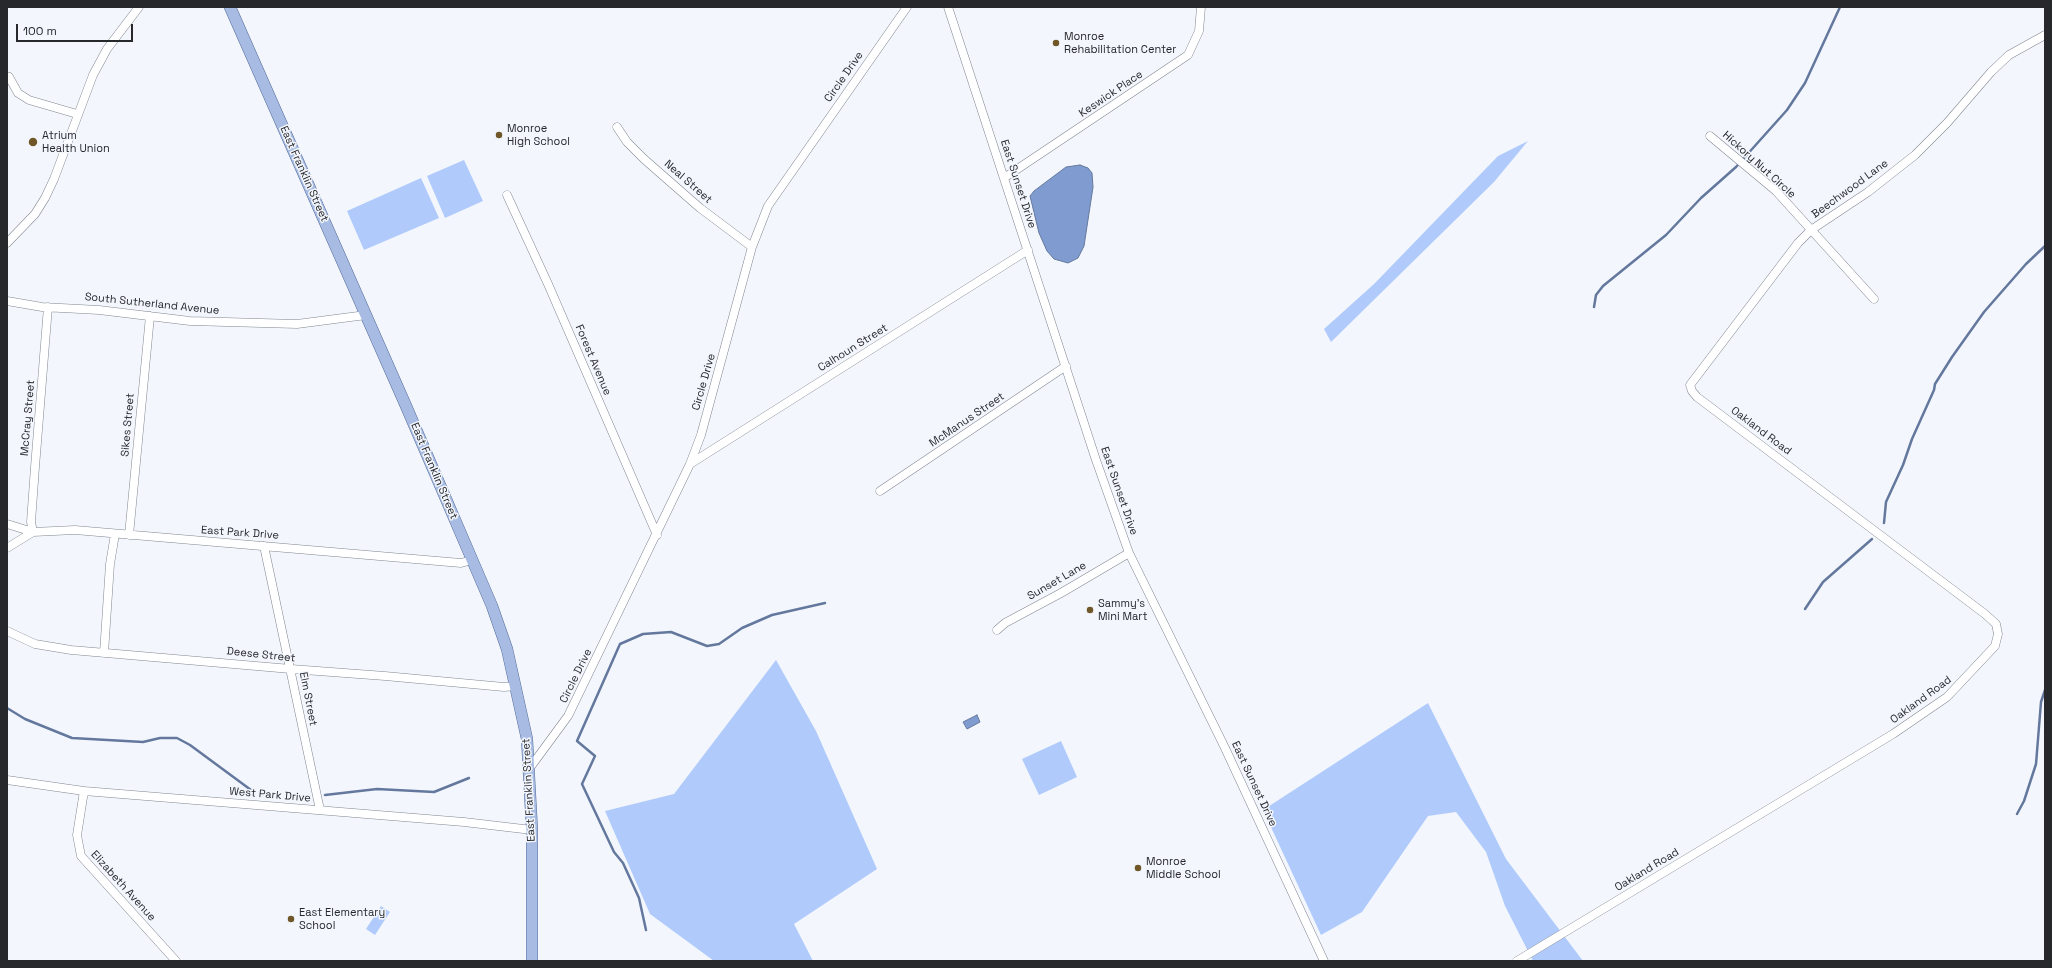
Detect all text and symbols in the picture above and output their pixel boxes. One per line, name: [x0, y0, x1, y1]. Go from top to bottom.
scale bar: [18, 16, 135, 42]
text: 100 m: [23, 23, 57, 39]
place label: Monroe Rehabilitation Center: [1064, 30, 1177, 56]
marker: Monroe Rehabilitation Center: [1051, 38, 1061, 48]
street label: Circle Drive: [822, 49, 866, 105]
street label: Keswick Place: [1077, 68, 1145, 120]
place label: Monroe High School: [507, 122, 570, 148]
street label: East Franklin Street: [277, 124, 331, 224]
place label: Atrium Health Union: [42, 129, 110, 155]
street label: Hickory Nut Circle: [1720, 129, 1798, 201]
marker: Monroe High School: [494, 130, 504, 140]
marker: Atrium Health Union: [27, 136, 39, 148]
street label: East Sunset Drive: [997, 138, 1039, 230]
street label: Beechwood Lane: [1809, 157, 1891, 221]
street label: Neal Street: [661, 158, 715, 206]
street label: South Sutherland Avenue: [84, 290, 220, 318]
street label: Calhoun Street: [816, 321, 890, 375]
street label: Forest Avenue: [572, 323, 614, 397]
street label: Circle Drive: [690, 352, 718, 412]
street label: McCray Street: [18, 379, 38, 457]
street label: McManus Street: [927, 390, 1007, 450]
street label: Sikes Street: [119, 393, 137, 457]
street label: Oakland Road: [1728, 404, 1794, 458]
street label: East Franklin Street: [408, 421, 460, 521]
street label: East Sunset Drive: [1098, 445, 1140, 537]
street label: East Park Drive: [201, 524, 279, 542]
street label: Sunset Lane: [1025, 559, 1089, 603]
place label: Sammy's Mini Mart: [1098, 597, 1148, 623]
marker: Sammy's Mini Mart: [1085, 605, 1095, 615]
street label: Deese Street: [226, 645, 296, 665]
street label: Circle Drive: [557, 647, 595, 705]
street label: Elm Street: [296, 671, 320, 727]
street label: Oakland Road: [1888, 673, 1954, 727]
street label: East Franklin Street: [520, 738, 538, 842]
street label: East Sunset Drive: [1228, 739, 1280, 829]
street label: West Park Drive: [229, 785, 311, 805]
street label: Oakland Road: [1613, 846, 1681, 894]
street label: Elizabeth Avenue: [88, 848, 158, 924]
place label: Monroe Middle School: [1146, 855, 1221, 881]
marker: Monroe Middle School: [1133, 863, 1143, 873]
place label: East Elementary School: [299, 906, 385, 932]
marker: East Elementary School: [286, 914, 296, 924]

